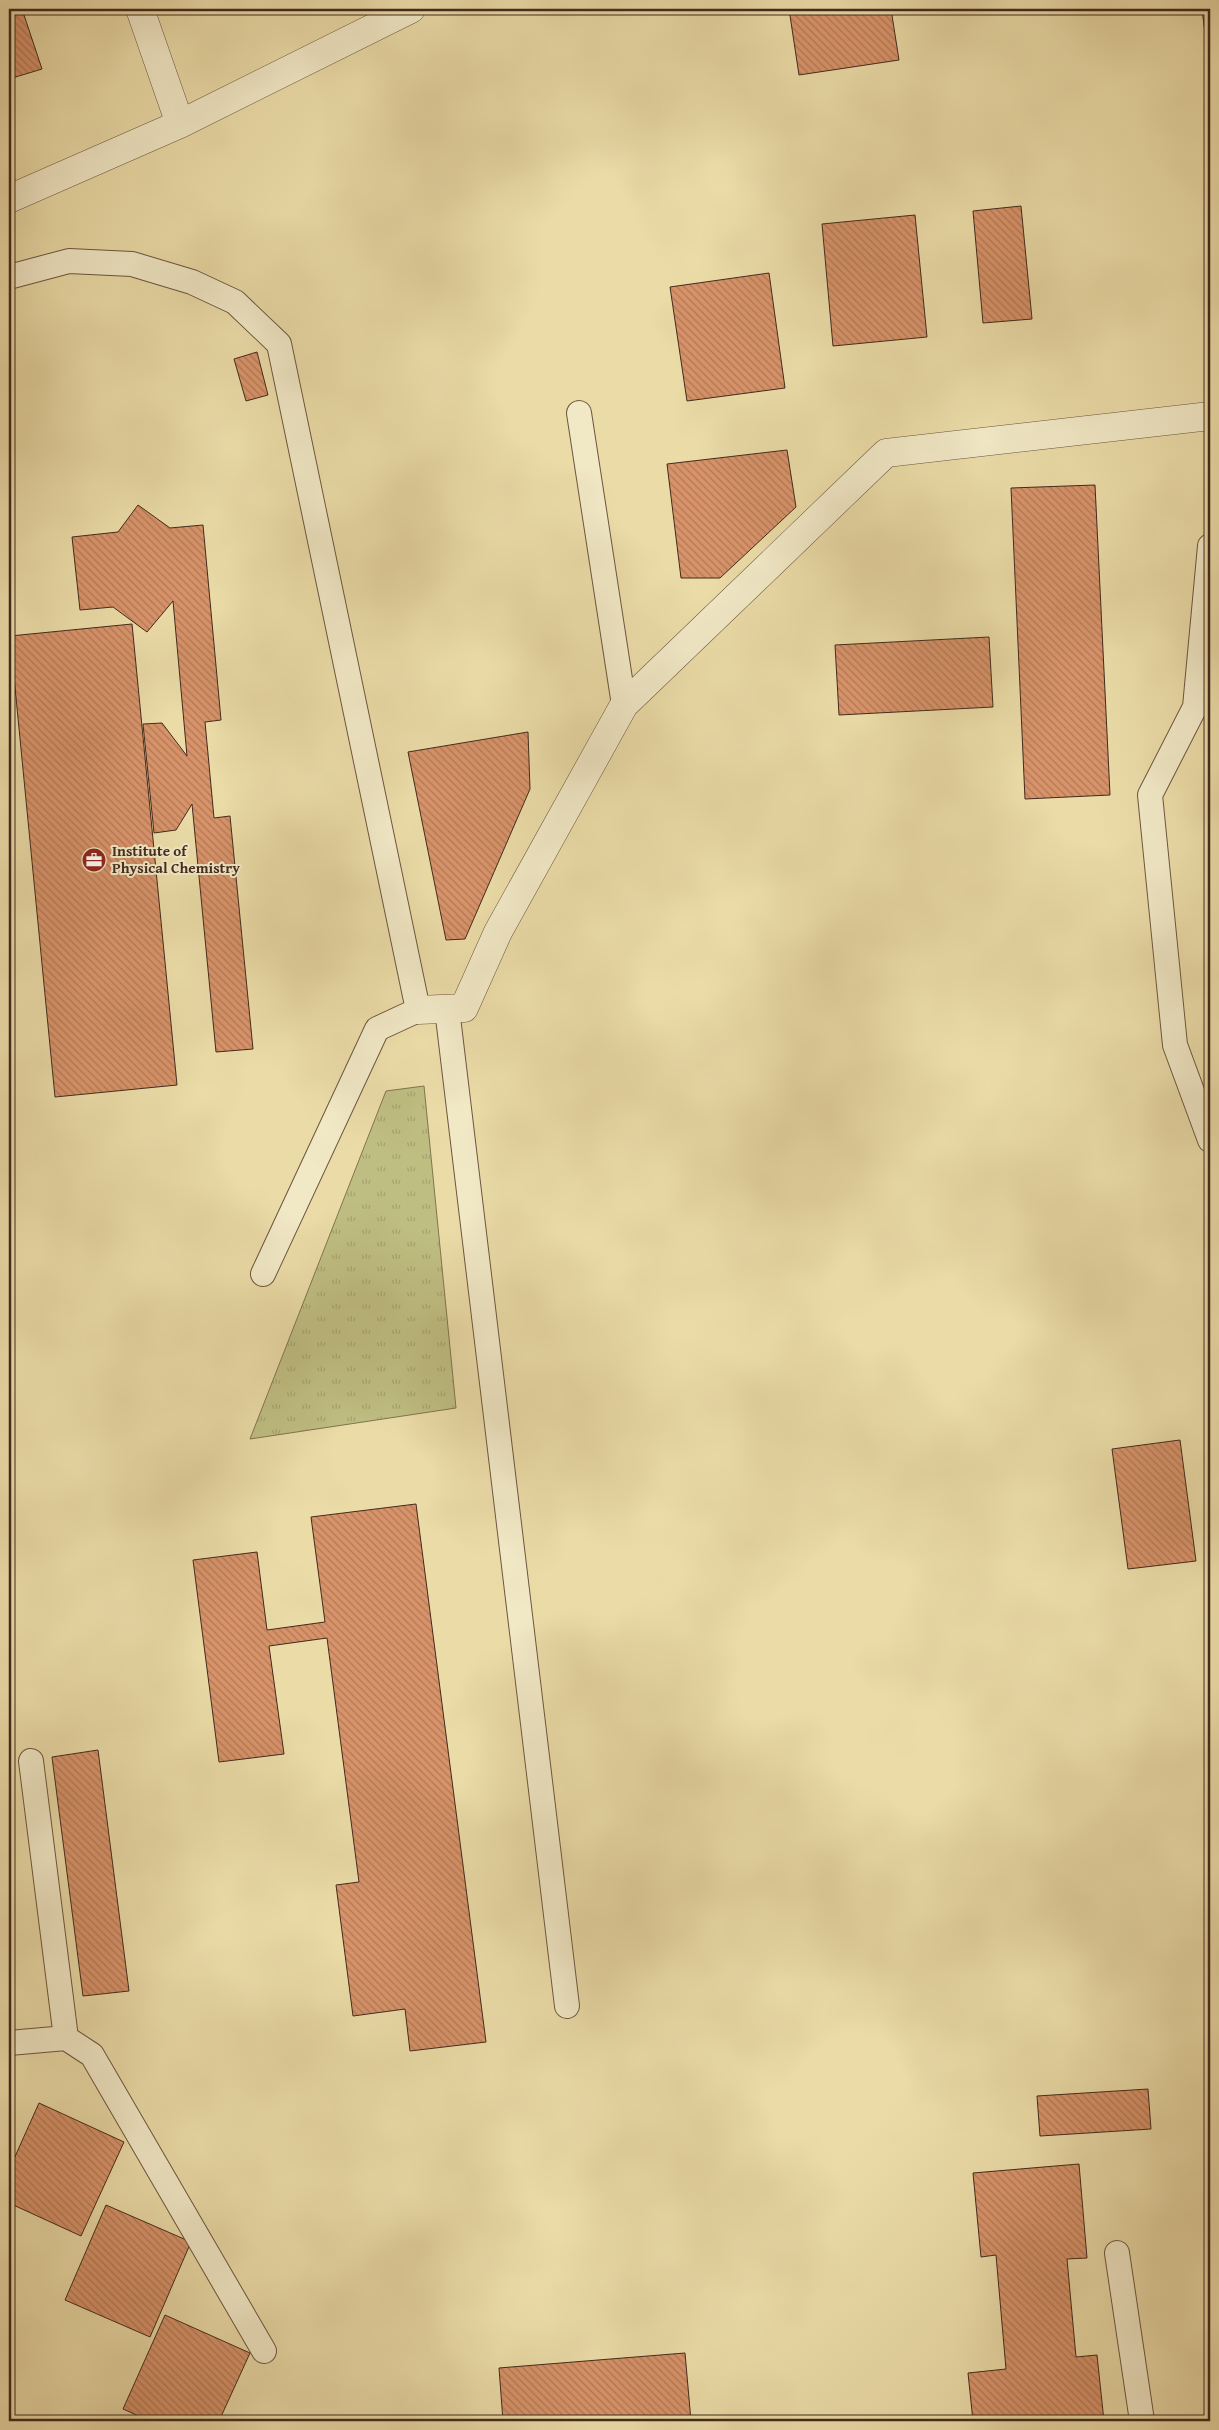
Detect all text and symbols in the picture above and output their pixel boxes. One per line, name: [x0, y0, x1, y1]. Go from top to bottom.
place label: Institute of Physical Chemistry: [112, 840, 240, 878]
office icon: Institute of Physical Chemistry: [81, 847, 107, 873]

